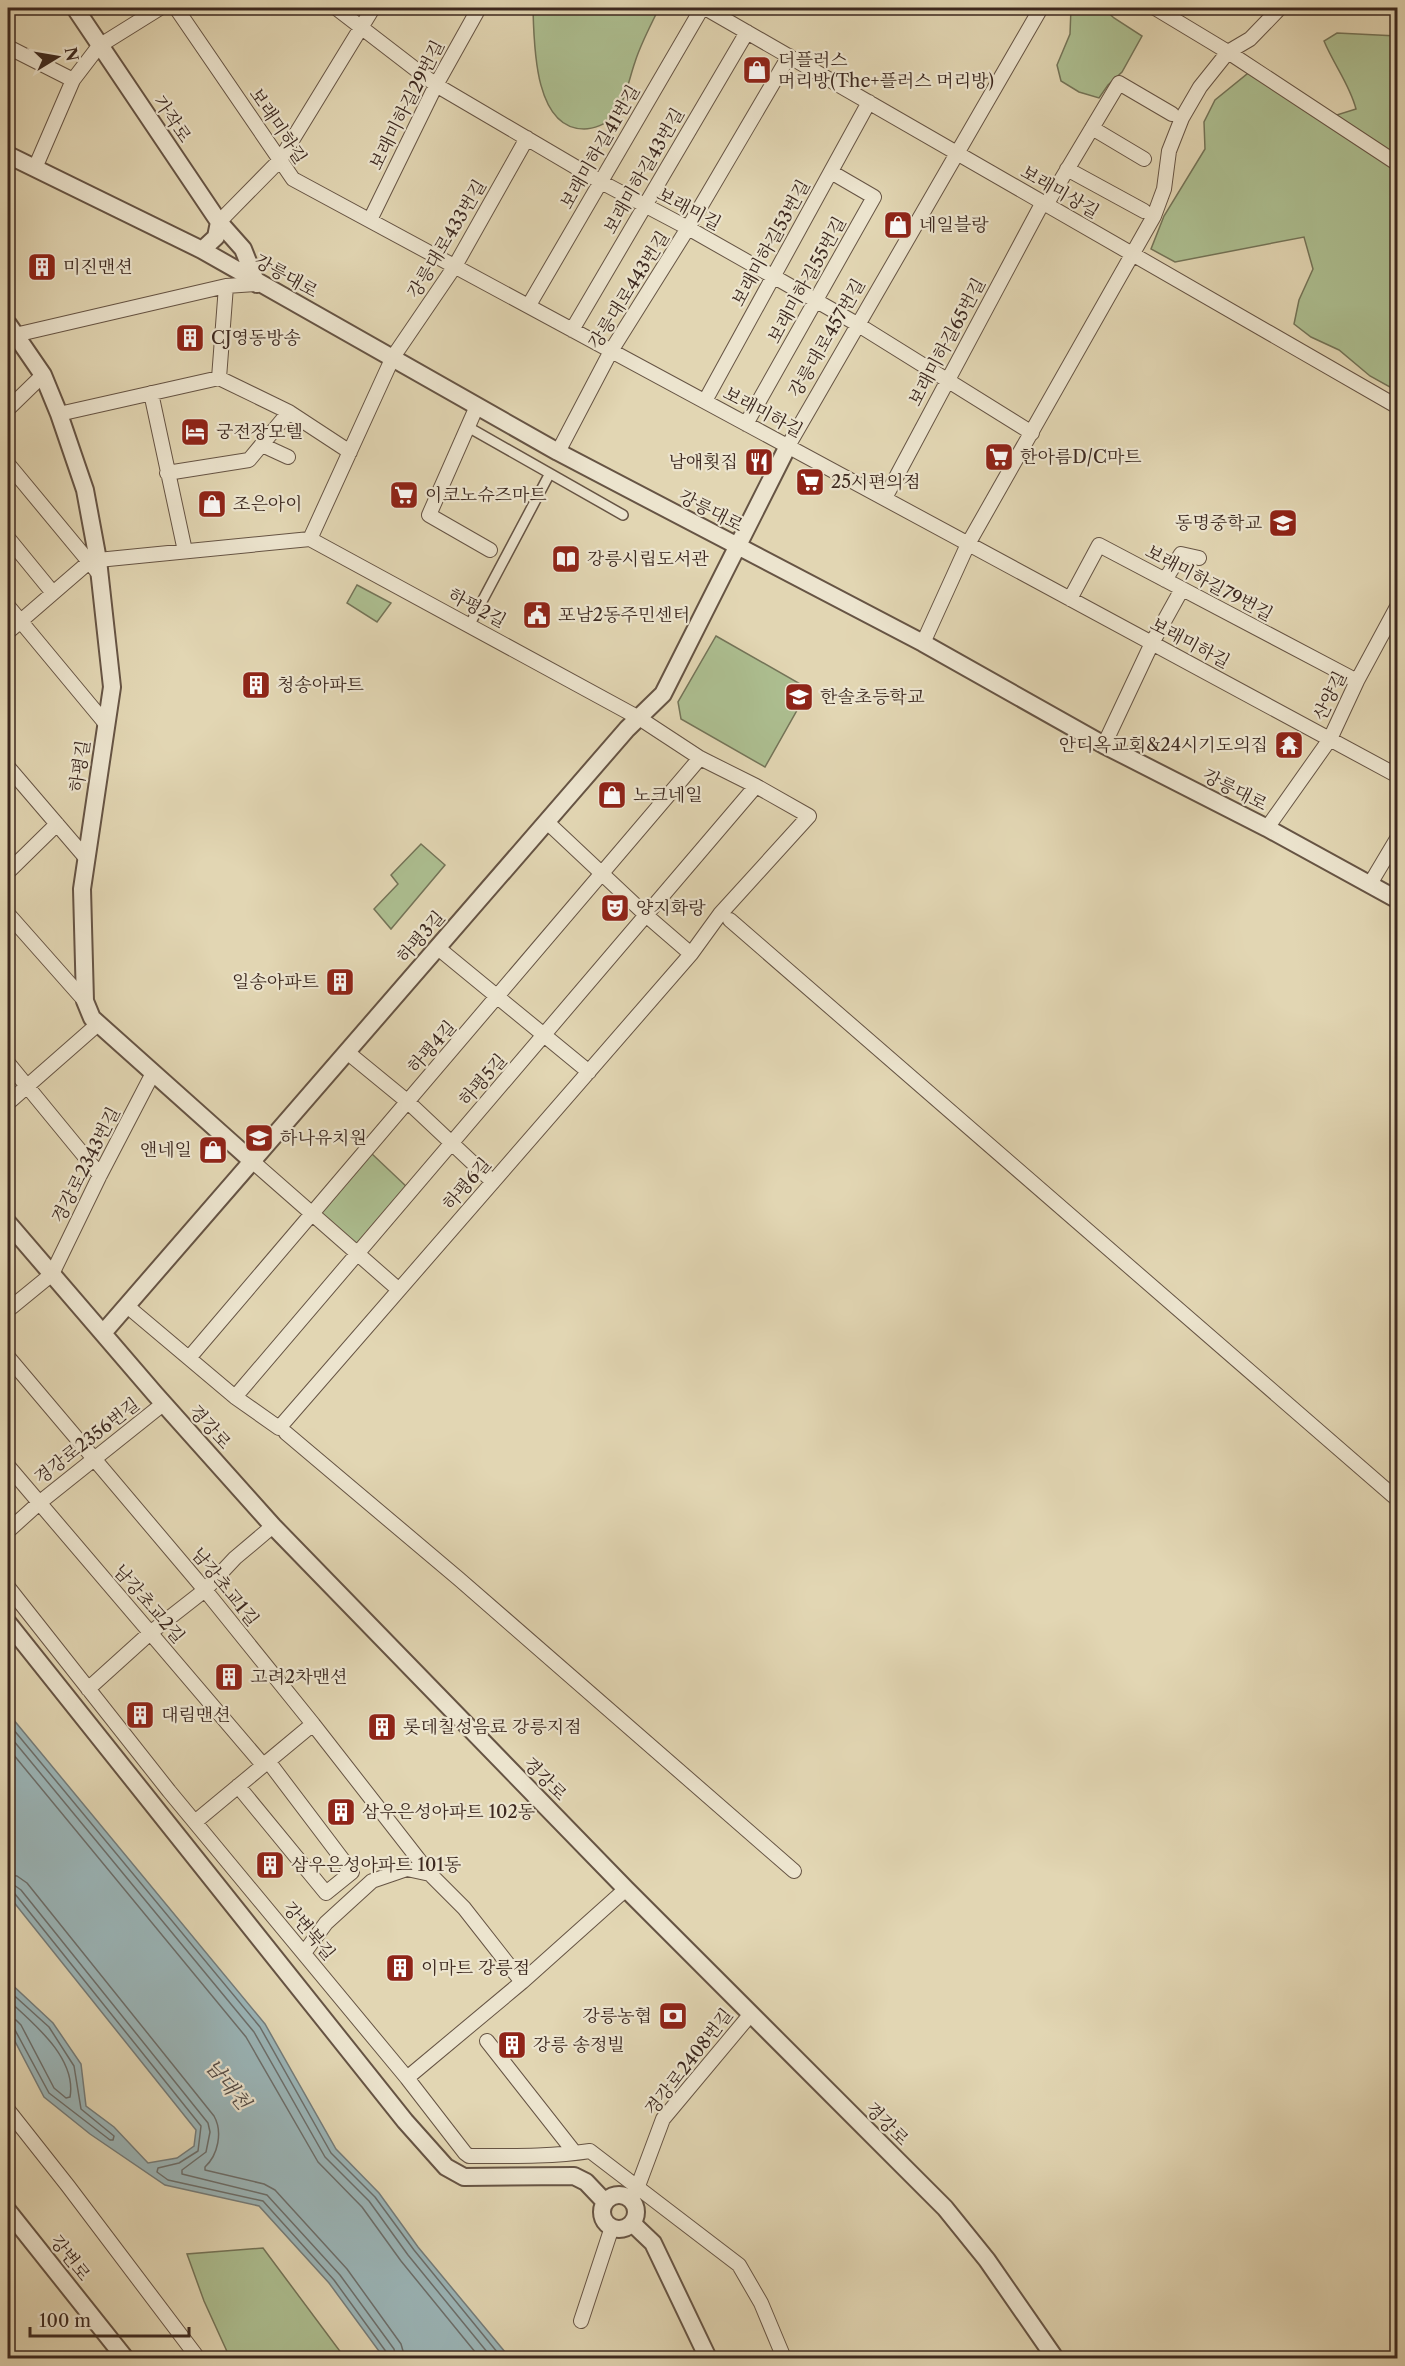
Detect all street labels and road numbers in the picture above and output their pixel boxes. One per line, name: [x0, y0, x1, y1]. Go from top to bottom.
street label: 보래미하길29번길: [365, 36, 449, 174]
street label: 보래미하길41번길: [556, 81, 644, 213]
street label: 보래미하길: [245, 84, 311, 168]
street label: 가작로: [148, 91, 196, 147]
street label: 보래미하길43번길: [599, 104, 689, 238]
street label: 보래미상길: [1017, 161, 1103, 223]
street label: 강릉대로433번길: [403, 176, 491, 302]
street label: 보래미하길53번길: [727, 176, 815, 310]
street label: 보래미길: [653, 183, 725, 235]
street label: 보래미하길55번길: [763, 213, 851, 347]
street label: 강릉대로443번길: [584, 227, 674, 353]
street label: 강릉대로: [250, 250, 322, 302]
street label: 보래미하길65번길: [904, 274, 990, 410]
street label: 강릉대로457번길: [784, 275, 870, 401]
street label: 보래미하길: [719, 382, 807, 442]
street label: 강릉대로: [675, 485, 747, 537]
street label: 보래미하길79번길: [1142, 540, 1276, 626]
street label: 하평2길: [444, 584, 510, 632]
street label: 보래미하길: [1146, 613, 1234, 673]
street label: 산양길: [1309, 668, 1351, 724]
street label: 하평길: [65, 739, 95, 793]
street label: 강릉대로: [1199, 764, 1271, 816]
street label: 하평3길: [392, 906, 450, 968]
street label: 하평4길: [403, 1016, 461, 1078]
street label: 하평5길: [454, 1049, 512, 1111]
street label: 경강로2343번길: [47, 1103, 125, 1227]
street label: 하평6길: [438, 1153, 496, 1215]
street label: 경강로2356번길: [30, 1393, 144, 1489]
street label: 경강로: [184, 1400, 236, 1454]
street label: 남강초교1길: [187, 1543, 263, 1631]
street label: 남강초교2길: [109, 1560, 189, 1648]
street label: 경강로: [519, 1753, 571, 1805]
street label: 강변북길: [278, 1897, 340, 1965]
street label: 경강로2408번길: [640, 2004, 738, 2120]
street label: 경강로: [861, 2098, 913, 2150]
street label: 강변로: [45, 2231, 95, 2285]

